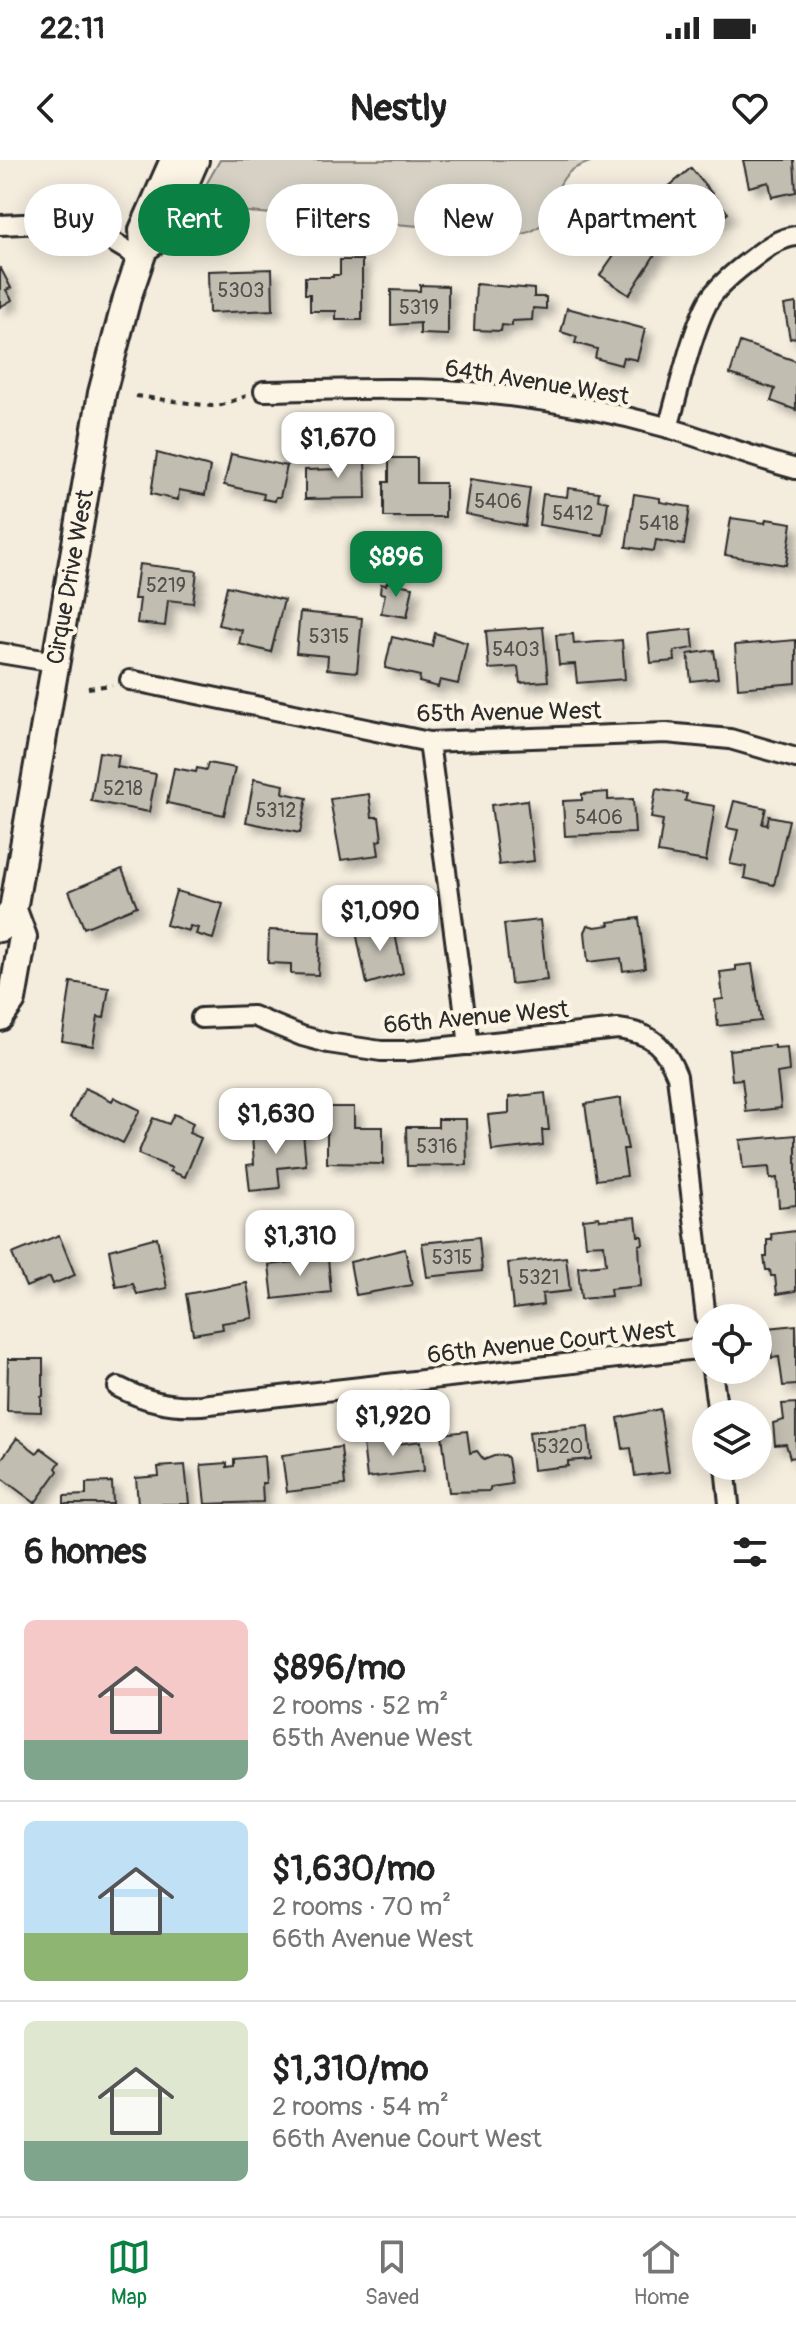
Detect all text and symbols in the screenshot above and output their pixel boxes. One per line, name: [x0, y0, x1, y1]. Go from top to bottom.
text: 22:11: [40, 10, 105, 47]
icon: back: [24, 86, 68, 130]
text: Nestly: [350, 86, 446, 131]
icon: heart: [728, 86, 772, 130]
chip: Buy: [24, 184, 122, 256]
chip: Rent: [138, 184, 250, 256]
chip: Filters: [266, 184, 398, 256]
chip: New: [414, 184, 522, 256]
chip: Apartment: [538, 184, 725, 256]
house number: 5303: [218, 278, 264, 303]
house number: 5319: [399, 295, 439, 320]
street label: 64th Avenue West: [443, 354, 631, 411]
pin: $1,670: [273, 412, 403, 480]
text: $1,670: [299, 422, 377, 454]
street label: Cirque Drive West: [41, 487, 100, 667]
house number: 5406: [474, 489, 522, 514]
house number: 5412: [552, 501, 594, 526]
house number: 5418: [639, 511, 679, 536]
pin: $896: [349, 531, 443, 599]
text: $896: [368, 541, 424, 573]
house number: 5219: [146, 573, 186, 598]
house number: 5315: [309, 624, 349, 649]
house number: 5403: [492, 637, 540, 662]
street label: 65th Avenue West: [416, 696, 602, 729]
house number: 5218: [103, 776, 143, 801]
house number: 5312: [256, 798, 297, 823]
house number: 5406: [575, 805, 623, 830]
pin: $1,090: [315, 885, 445, 953]
text: $1,090: [340, 895, 420, 927]
street label: 66th Avenue West: [382, 995, 570, 1040]
pin: $1,630: [211, 1088, 341, 1156]
text: $1,630: [237, 1098, 315, 1130]
house number: 5316: [416, 1134, 458, 1159]
pin: $1,310: [235, 1210, 365, 1278]
text: $1,310: [263, 1220, 337, 1252]
house number: 5315: [432, 1245, 472, 1270]
house number: 5321: [519, 1265, 560, 1290]
map controls: [692, 1304, 772, 1480]
button: locate: [692, 1304, 772, 1384]
street label: 66th Avenue Court West: [426, 1315, 677, 1370]
pin: $1,920: [328, 1390, 458, 1458]
text: $1,920: [355, 1400, 431, 1432]
button: layers: [692, 1400, 772, 1480]
house number: 5320: [537, 1434, 583, 1459]
icon: filters: [728, 1530, 772, 1574]
text: 6 homes: [24, 1531, 147, 1574]
text: $896/mo: [272, 1647, 406, 1690]
icon: home: [88, 1652, 184, 1748]
text: 2 rooms · 52 m²: [272, 1690, 448, 1722]
text: 65th Avenue West: [272, 1722, 472, 1754]
text: $1,630/mo: [272, 1848, 435, 1891]
icon: home: [88, 1853, 184, 1949]
text: 2 rooms · 70 m²: [272, 1891, 451, 1923]
text: 66th Avenue West: [272, 1923, 473, 1955]
text: $1,310/mo: [272, 2048, 429, 2091]
icon: home: [88, 2053, 184, 2149]
text: 2 rooms · 54 m²: [272, 2091, 449, 2123]
text: 66th Avenue Court West: [272, 2123, 542, 2155]
tab: Map: [107, 2235, 151, 2311]
tab: Saved: [365, 2235, 420, 2311]
tab: Home: [634, 2235, 689, 2311]

